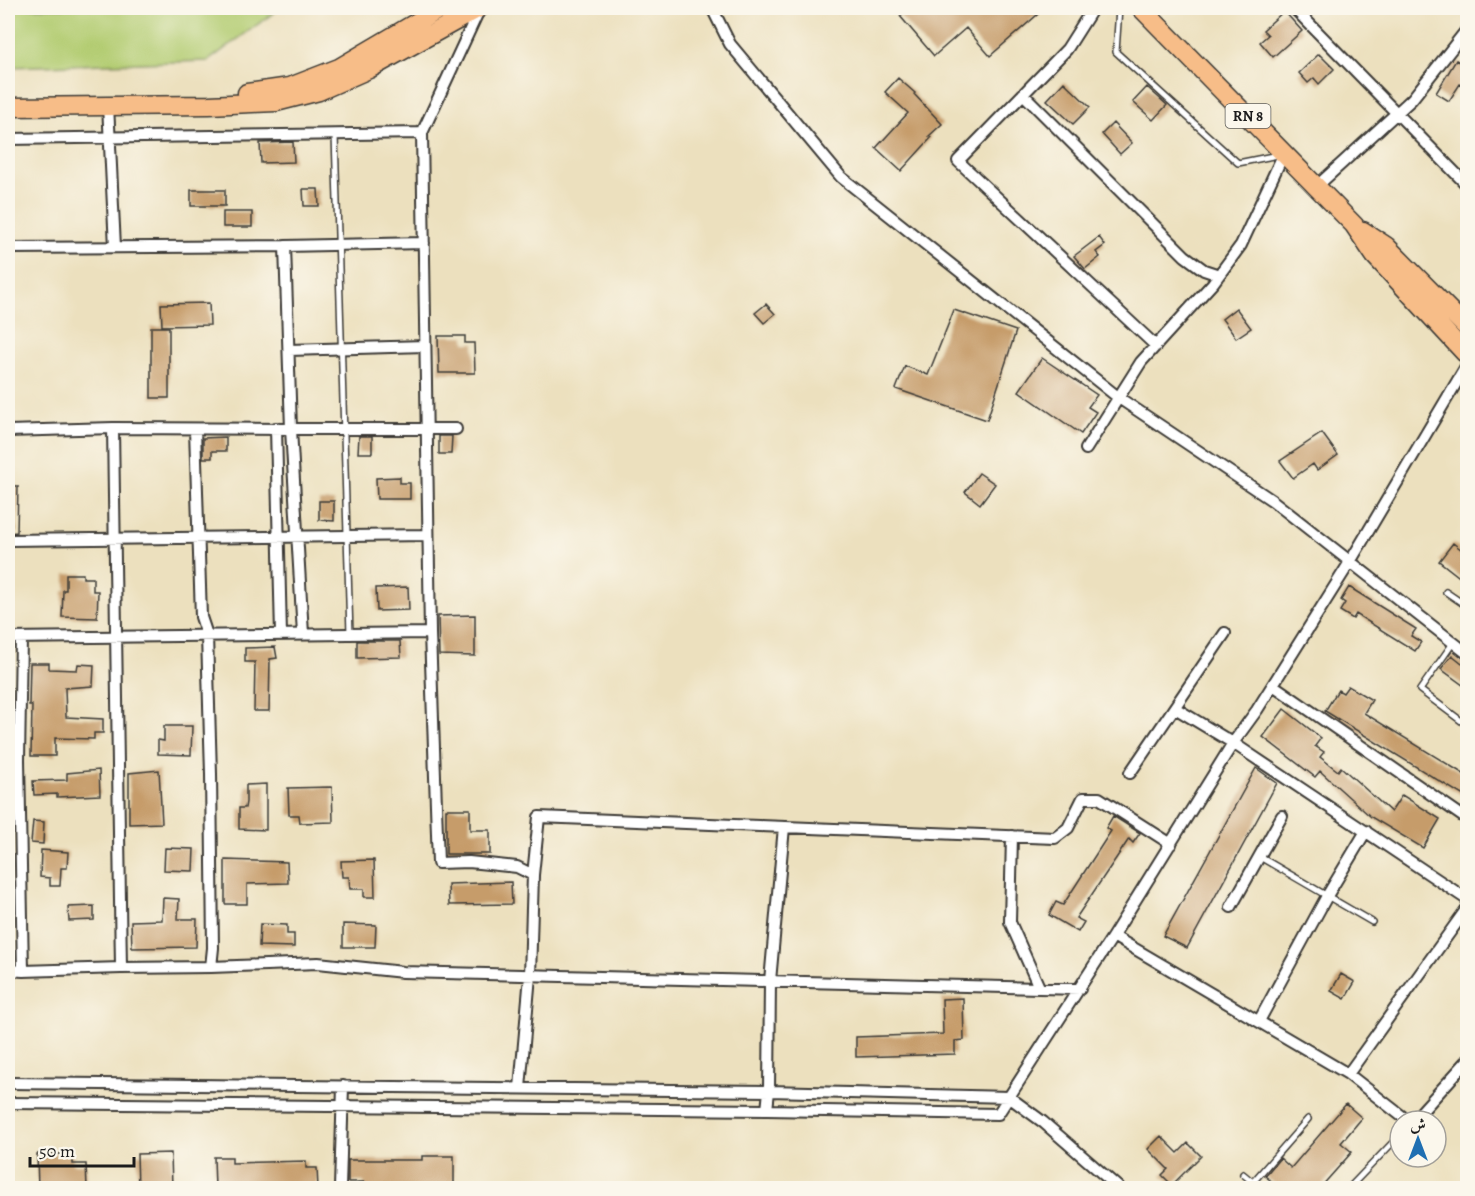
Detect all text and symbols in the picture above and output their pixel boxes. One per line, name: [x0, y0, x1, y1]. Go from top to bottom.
road number: RN 8: [1226, 104, 1270, 128]
north arrow: [1388, 1109, 1448, 1169]
text: ش: [1410, 1114, 1426, 1136]
scale bar: [30, 1130, 134, 1168]
text: 50 m: [39, 1139, 75, 1163]

